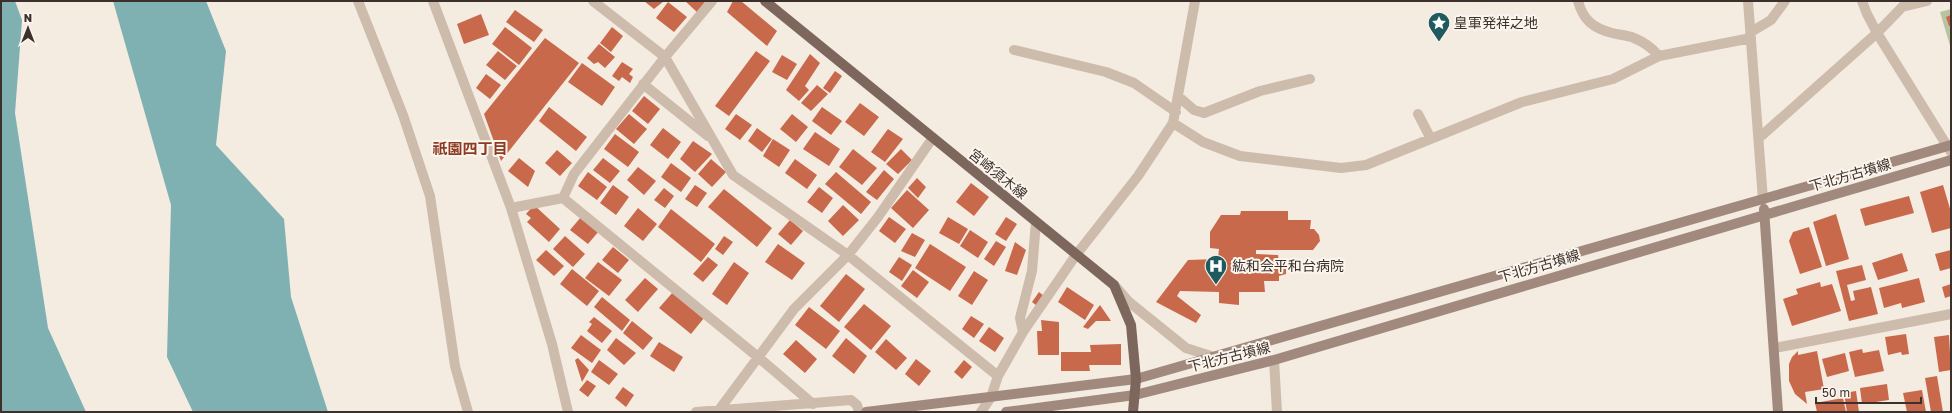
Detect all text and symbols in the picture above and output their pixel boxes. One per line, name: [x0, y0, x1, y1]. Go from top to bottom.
north arrow: [8, 8, 48, 48]
place icon: 皇軍発祥之地: [1426, 10, 1452, 43]
text: N: [24, 11, 32, 24]
place label: 皇軍発祥之地: [1454, 14, 1538, 31]
district label: 祇園四丁目: [432, 139, 508, 157]
street label: 宮崎須木線: [966, 145, 1031, 202]
street label: 下北方古墳線: [1807, 155, 1893, 194]
street label: 下北方古墳線: [1496, 246, 1582, 285]
hospital icon: 紘和会平和台病院: [1203, 253, 1229, 286]
place label: 紘和会平和台病院: [1232, 257, 1344, 274]
street label: 下北方古墳線: [1186, 338, 1272, 375]
scale bar: [1816, 379, 1921, 405]
text: 50 m: [1822, 385, 1850, 400]

